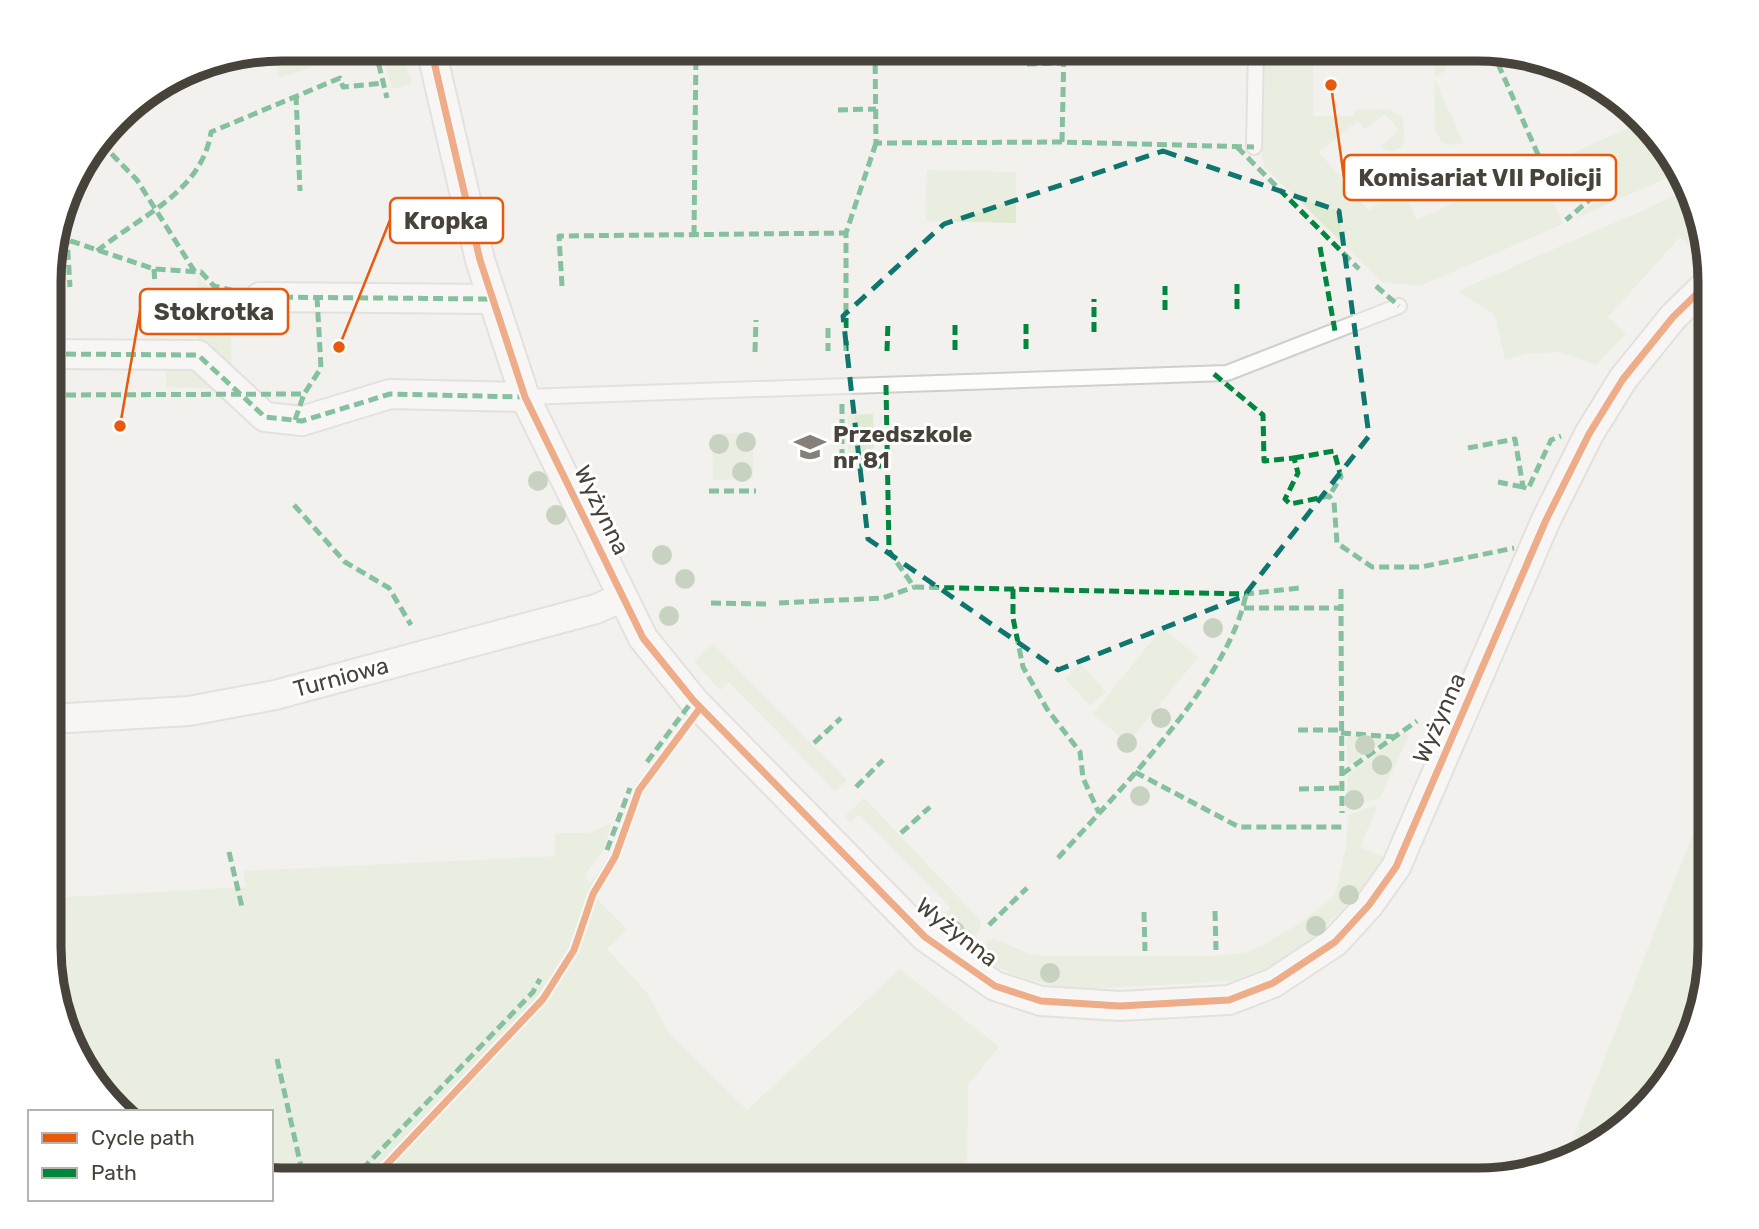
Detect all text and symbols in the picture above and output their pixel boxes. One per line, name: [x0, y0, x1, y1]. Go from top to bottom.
callout: Komisariat VII Policji: [1344, 155, 1616, 200]
text: Komisariat VII Policji: [1358, 164, 1602, 192]
callout: Kropka: [390, 198, 503, 243]
text: Kropka: [404, 207, 488, 235]
callout: Stokrotka: [140, 289, 288, 334]
text: Stokrotka: [154, 298, 274, 326]
place label: Przedszkole nr 81: [833, 420, 972, 474]
school or university icon: Przedszkole nr 81: [793, 430, 827, 464]
street label: Wyżynna: [568, 461, 636, 559]
street label: Turniowa: [290, 651, 392, 703]
street label: Wyżynna: [1407, 668, 1471, 768]
street label: Wyżynna: [911, 891, 1003, 973]
legend: [28, 1110, 273, 1201]
text: Cycle path: [91, 1125, 195, 1150]
text: Path: [91, 1160, 137, 1185]

